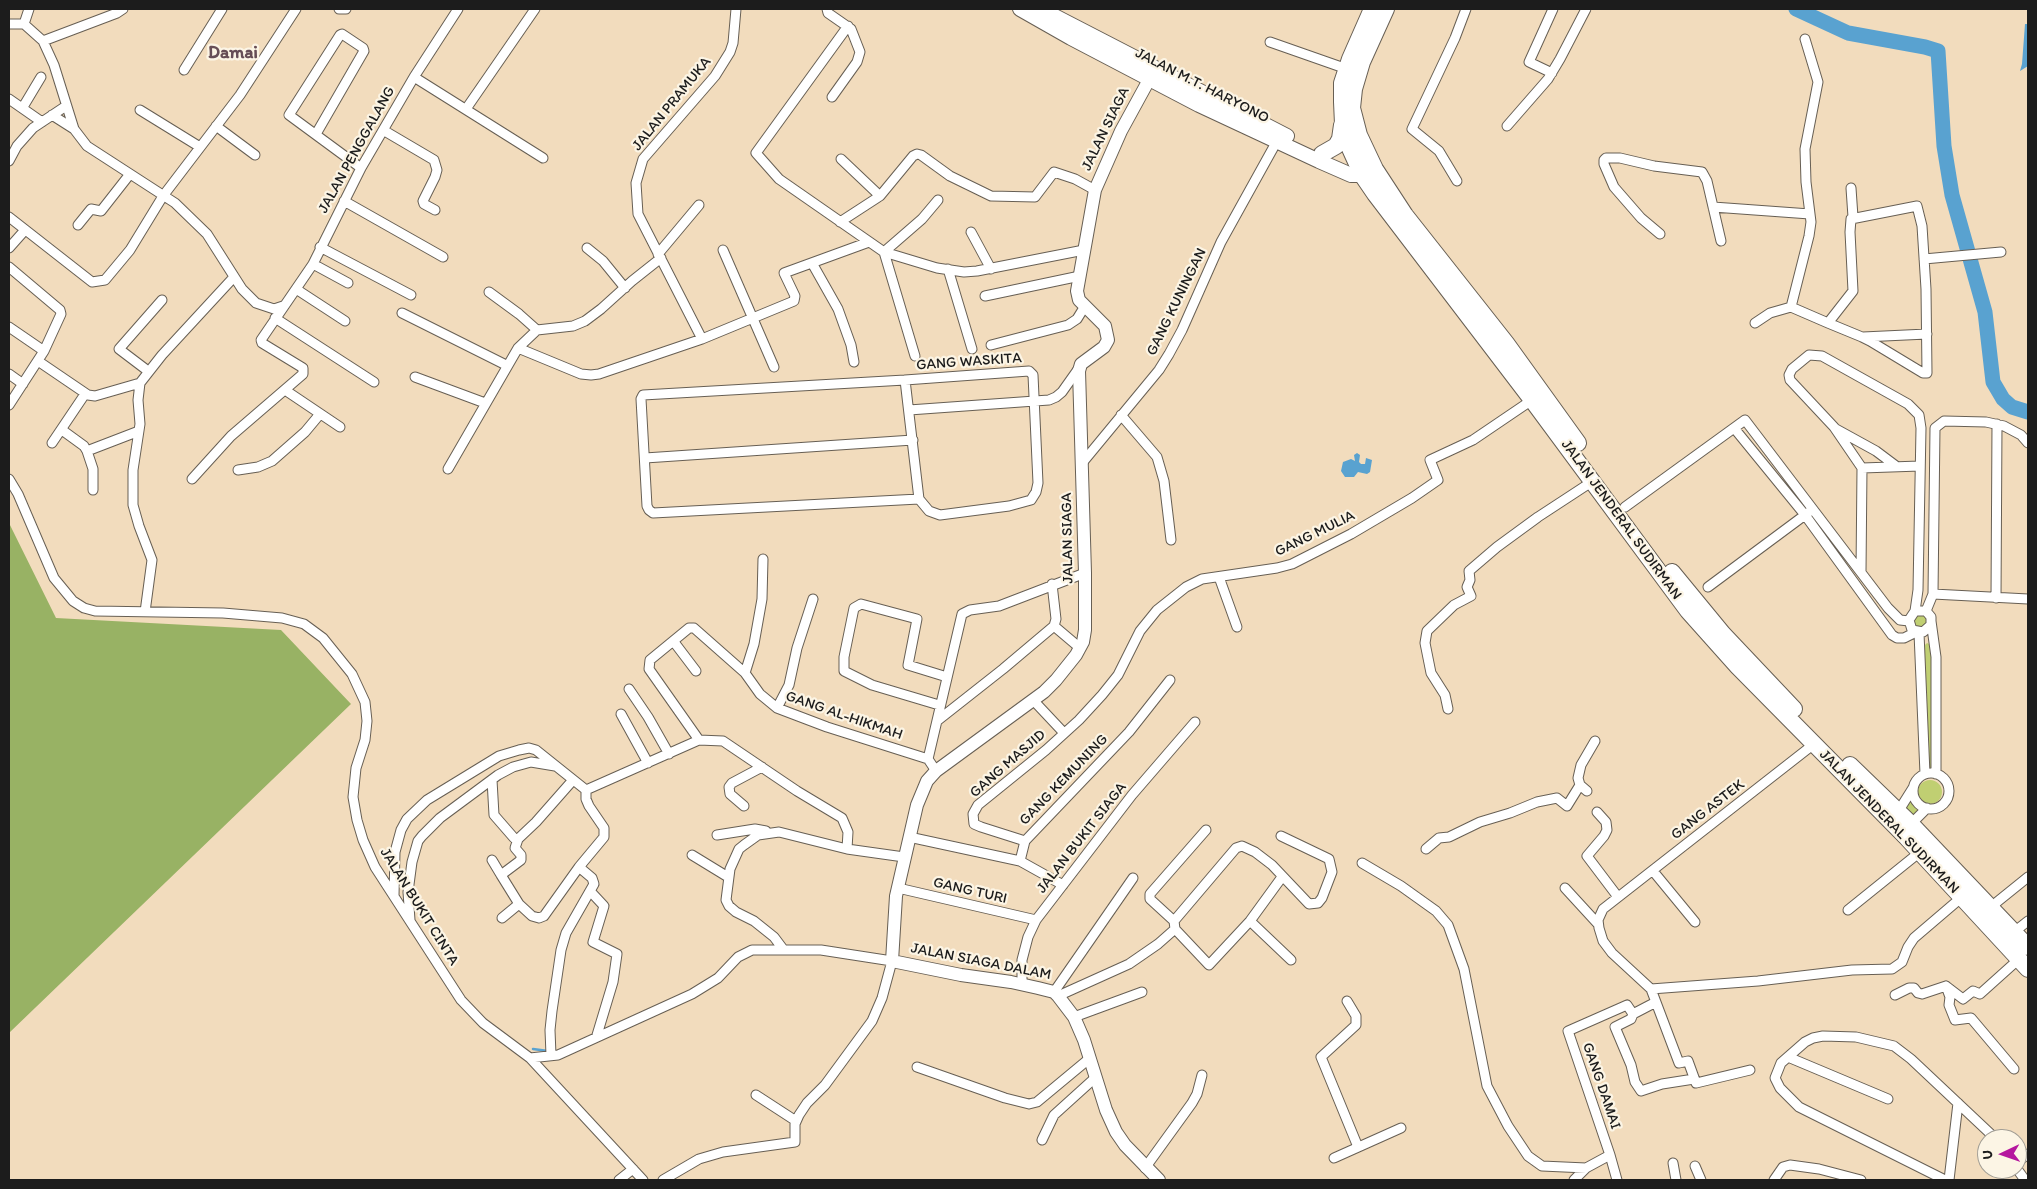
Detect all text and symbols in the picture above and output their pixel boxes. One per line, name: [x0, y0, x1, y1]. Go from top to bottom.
district label: Damai: [208, 42, 258, 64]
street label: JALAN M.T. HARYONO: [1132, 44, 1272, 128]
street label: JALAN PRAMUKA: [629, 53, 715, 155]
street label: JALAN PENGGALANG: [315, 83, 399, 217]
street label: JALAN SIAGA: [1078, 84, 1134, 174]
street label: GANG KUNINGAN: [1143, 245, 1211, 359]
street label: GANG WASKITA: [916, 349, 1022, 375]
street label: JALAN JENDERAL SUDIRMAN: [1557, 436, 1685, 604]
street label: JALAN SIAGA: [1058, 492, 1078, 584]
street label: GANG MULIA: [1272, 507, 1358, 561]
street label: GANG AL-HIKMAH: [783, 688, 905, 744]
street label: GANG MASJID: [966, 726, 1050, 802]
street label: GANG KEMUNING: [1016, 731, 1112, 829]
street label: JALAN JENDERAL SUDIRMAN: [1815, 746, 1963, 898]
street label: GANG ASTEK: [1668, 776, 1748, 844]
street label: JALAN BUKIT SIAGA: [1033, 779, 1131, 897]
street label: JALAN BUKIT CINTA: [375, 845, 463, 969]
street label: GANG TURI: [931, 874, 1009, 908]
street label: JALAN SIAGA DALAM: [909, 940, 1053, 984]
street label: GANG DAMAI: [1578, 1040, 1624, 1132]
north arrow: [1977, 1129, 2027, 1179]
text: U: [1979, 1150, 1996, 1160]

